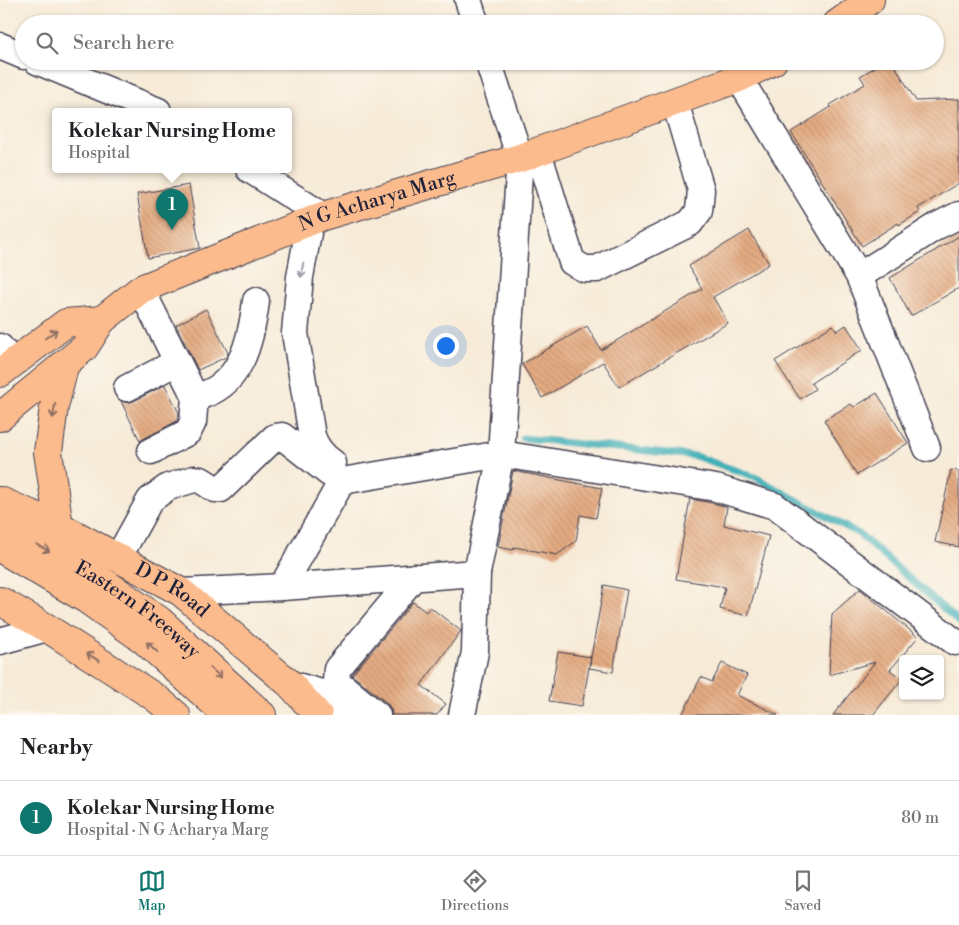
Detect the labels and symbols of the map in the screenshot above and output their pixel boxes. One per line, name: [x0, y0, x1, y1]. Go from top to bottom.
street label: N G Acharya Marg: [295, 165, 459, 237]
pin: 1: [156, 189, 188, 230]
one-way arrow: [296, 262, 306, 278]
one-way arrow: [44, 329, 58, 339]
your location: [433, 333, 459, 359]
one-way arrow: [48, 402, 58, 418]
one-way arrow: [35, 544, 50, 553]
street label: Eastern Freeway: [70, 556, 206, 664]
street label: D P Road: [130, 557, 215, 623]
one-way arrow: [146, 641, 159, 653]
one-way arrow: [86, 652, 100, 662]
one-way arrow: [210, 668, 223, 679]

